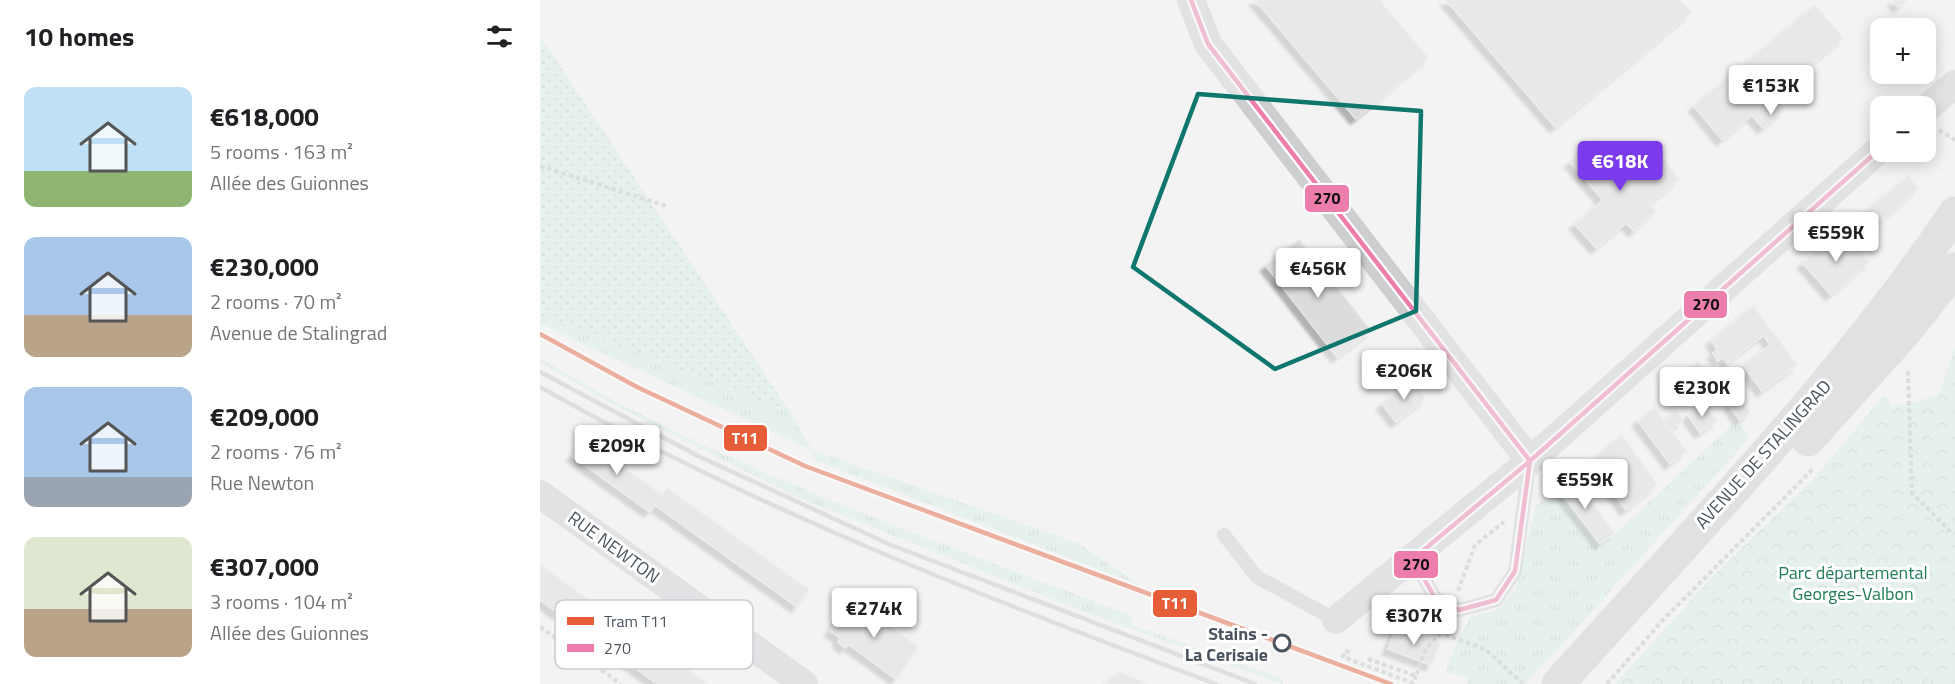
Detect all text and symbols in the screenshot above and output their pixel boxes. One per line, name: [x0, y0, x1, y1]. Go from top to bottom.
text: 10 homes: [24, 17, 134, 56]
map controls: [1870, 18, 1936, 162]
button: +: [1870, 18, 1936, 84]
icon: filters: [483, 20, 516, 53]
pin: €153K: [1729, 65, 1813, 116]
text: €153K: [1743, 69, 1799, 100]
button: −: [1870, 96, 1936, 162]
text: €618,000: [210, 97, 319, 136]
icon: home: [72, 111, 144, 183]
text: 5 rooms · 163 m²: [210, 136, 353, 167]
pin: €618K: [1578, 141, 1662, 192]
text: €618K: [1592, 145, 1648, 176]
text: Allée des Guionnes: [210, 167, 369, 198]
line badge: 270: [1304, 184, 1350, 213]
text: 270: [1314, 186, 1340, 210]
pin: €559K: [1794, 212, 1878, 263]
text: €559K: [1808, 216, 1864, 247]
text: €230,000: [210, 247, 319, 286]
pin: €456K: [1276, 248, 1360, 299]
text: €456K: [1290, 252, 1346, 283]
icon: home: [72, 261, 144, 333]
text: 2 rooms · 70 m²: [210, 286, 342, 317]
line badge: 270: [1683, 290, 1728, 319]
text: 270: [1693, 292, 1719, 316]
text: Avenue de Stalingrad: [210, 317, 387, 348]
pin: €206K: [1362, 350, 1446, 401]
text: €206K: [1376, 354, 1432, 385]
pin: €230K: [1660, 367, 1744, 418]
text: €230K: [1674, 371, 1730, 402]
street label: AVENUE DE STALINGRAD: [1689, 373, 1837, 535]
text: €209,000: [210, 397, 319, 436]
icon: home: [72, 411, 144, 483]
line badge: T11: [723, 424, 768, 452]
pin: €209K: [575, 425, 659, 476]
text: T11: [732, 426, 758, 450]
text: €209K: [589, 429, 645, 460]
text: 2 rooms · 76 m²: [210, 436, 342, 467]
pin: €559K: [1543, 459, 1627, 510]
text: €559K: [1557, 463, 1613, 494]
text: Rue Newton: [210, 467, 314, 498]
street label: RUE NEWTON: [562, 504, 666, 590]
text: €307,000: [210, 547, 319, 586]
line badge: 270: [1393, 550, 1439, 579]
text: 270: [1403, 552, 1429, 576]
park label: Parc départemental Georges-Valbon: [1778, 559, 1928, 607]
icon: home: [72, 561, 144, 633]
text: 3 rooms · 104 m²: [210, 586, 353, 617]
pin: €274K: [832, 588, 916, 639]
line badge: T11: [1152, 589, 1198, 618]
text: T11: [1162, 591, 1188, 615]
text: €274K: [846, 592, 902, 623]
pin: €307K: [1372, 595, 1456, 646]
text: €307K: [1386, 599, 1442, 630]
legend: [555, 600, 753, 669]
text: Tram T11: [604, 609, 668, 633]
text: Allée des Guionnes: [210, 617, 369, 648]
place label: Stains - La Cerisaie: [1185, 620, 1268, 668]
marker: Stains - La Cerisaie: [1273, 634, 1291, 652]
text: 270: [604, 636, 631, 660]

